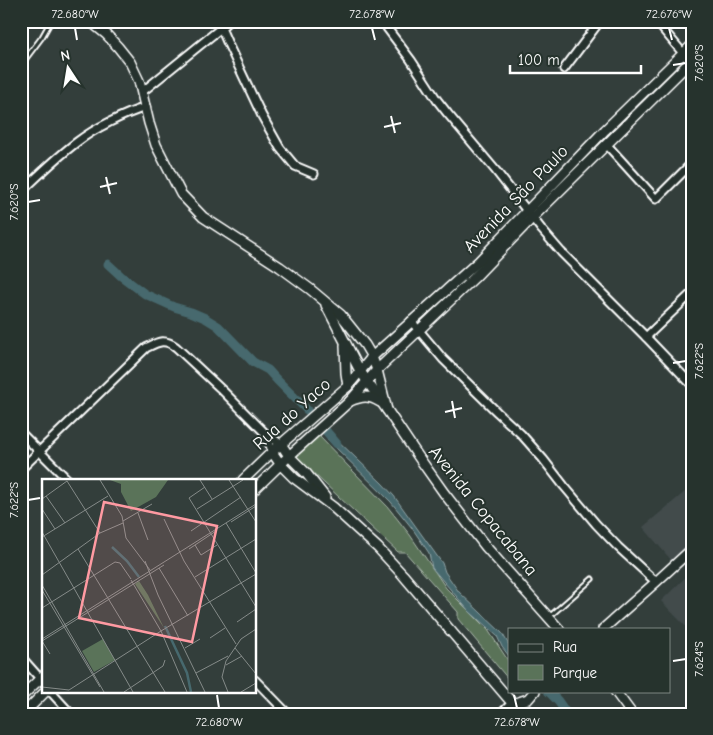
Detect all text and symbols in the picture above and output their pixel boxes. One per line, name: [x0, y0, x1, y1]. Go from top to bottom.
text: 72.680°W: [51, 7, 99, 21]
text: 72.678°W: [349, 7, 395, 21]
text: 72.676°W: [646, 7, 692, 21]
north arrow: [42, 42, 92, 92]
scale bar: [510, 42, 642, 74]
text: 7.620°S: [692, 44, 706, 82]
text: N: [59, 47, 72, 65]
text: 100 m: [518, 51, 560, 69]
street label: Avenida São Paulo: [459, 141, 573, 257]
text: 7.620°S: [7, 183, 21, 221]
text: 7.622°S: [692, 343, 706, 379]
street label: Rua do Yaco: [249, 374, 335, 454]
street label: Avenida Copacabana: [424, 442, 542, 580]
inset map: [42, 479, 256, 692]
text: 7.622°S: [7, 482, 21, 518]
legend: [508, 628, 670, 692]
text: Rua: [553, 638, 577, 656]
text: 7.624°S: [692, 641, 706, 677]
text: Parque: [553, 664, 598, 682]
text: 72.680°W: [195, 715, 243, 729]
text: 72.678°W: [494, 715, 540, 729]

